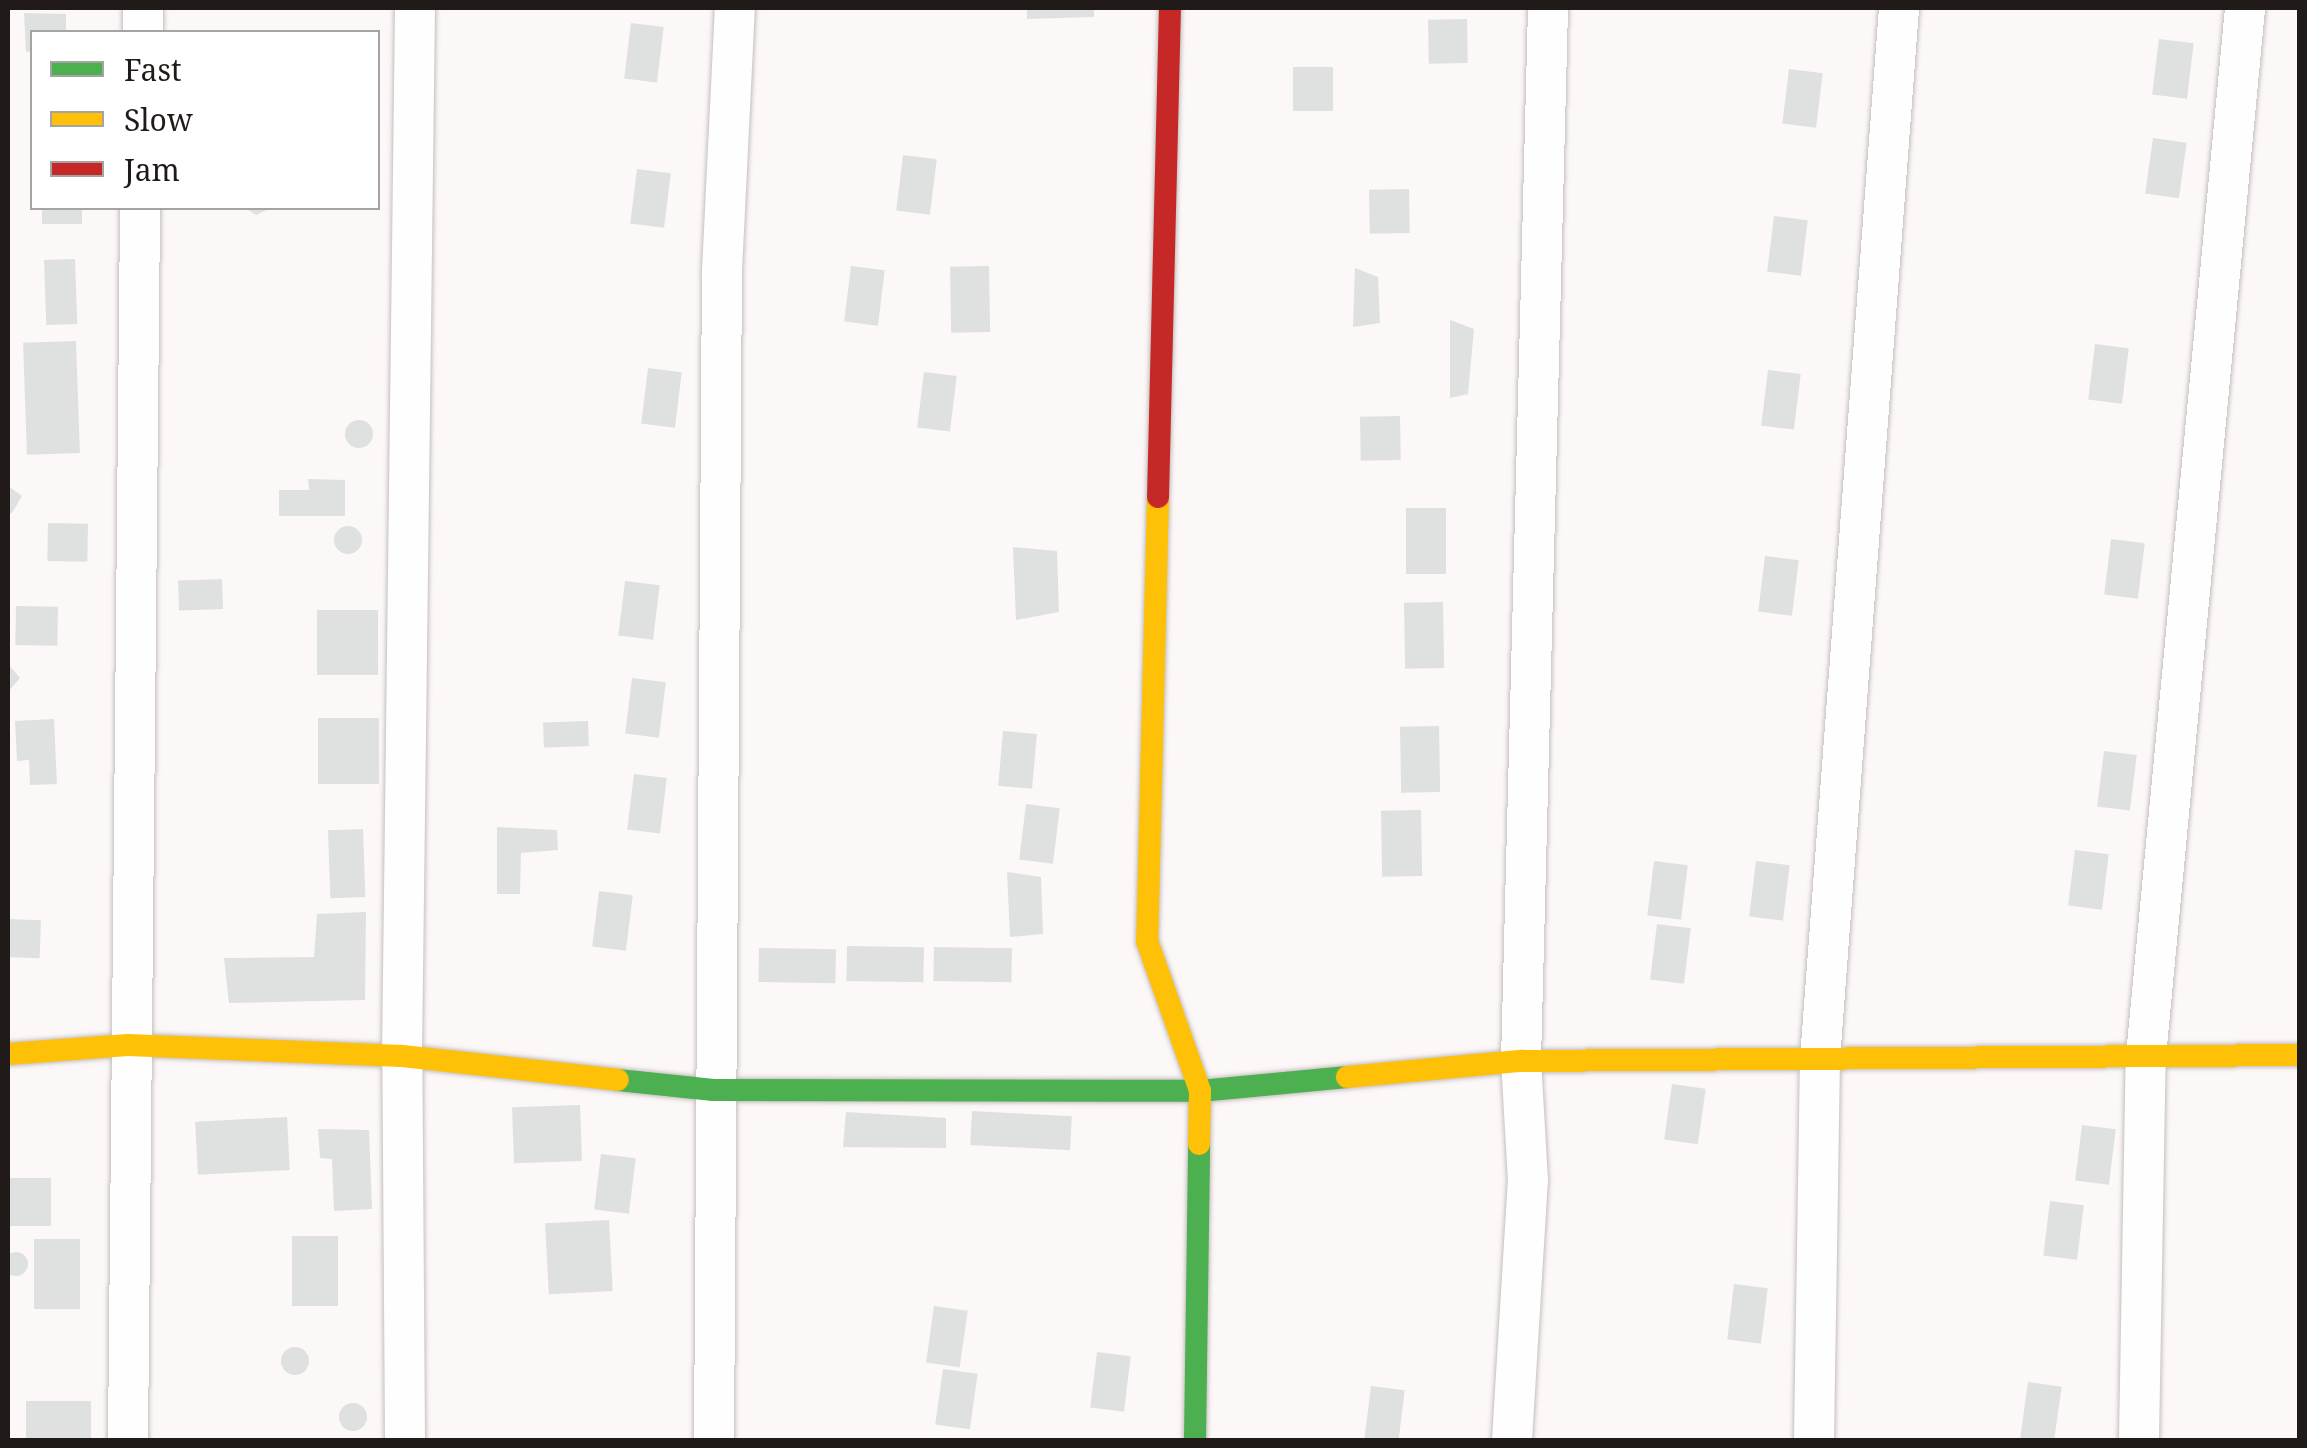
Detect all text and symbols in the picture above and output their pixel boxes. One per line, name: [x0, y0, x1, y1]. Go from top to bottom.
legend: [30, 30, 380, 210]
text: Fast: [124, 49, 181, 90]
text: Slow: [124, 99, 193, 140]
text: Jam: [124, 149, 180, 190]

